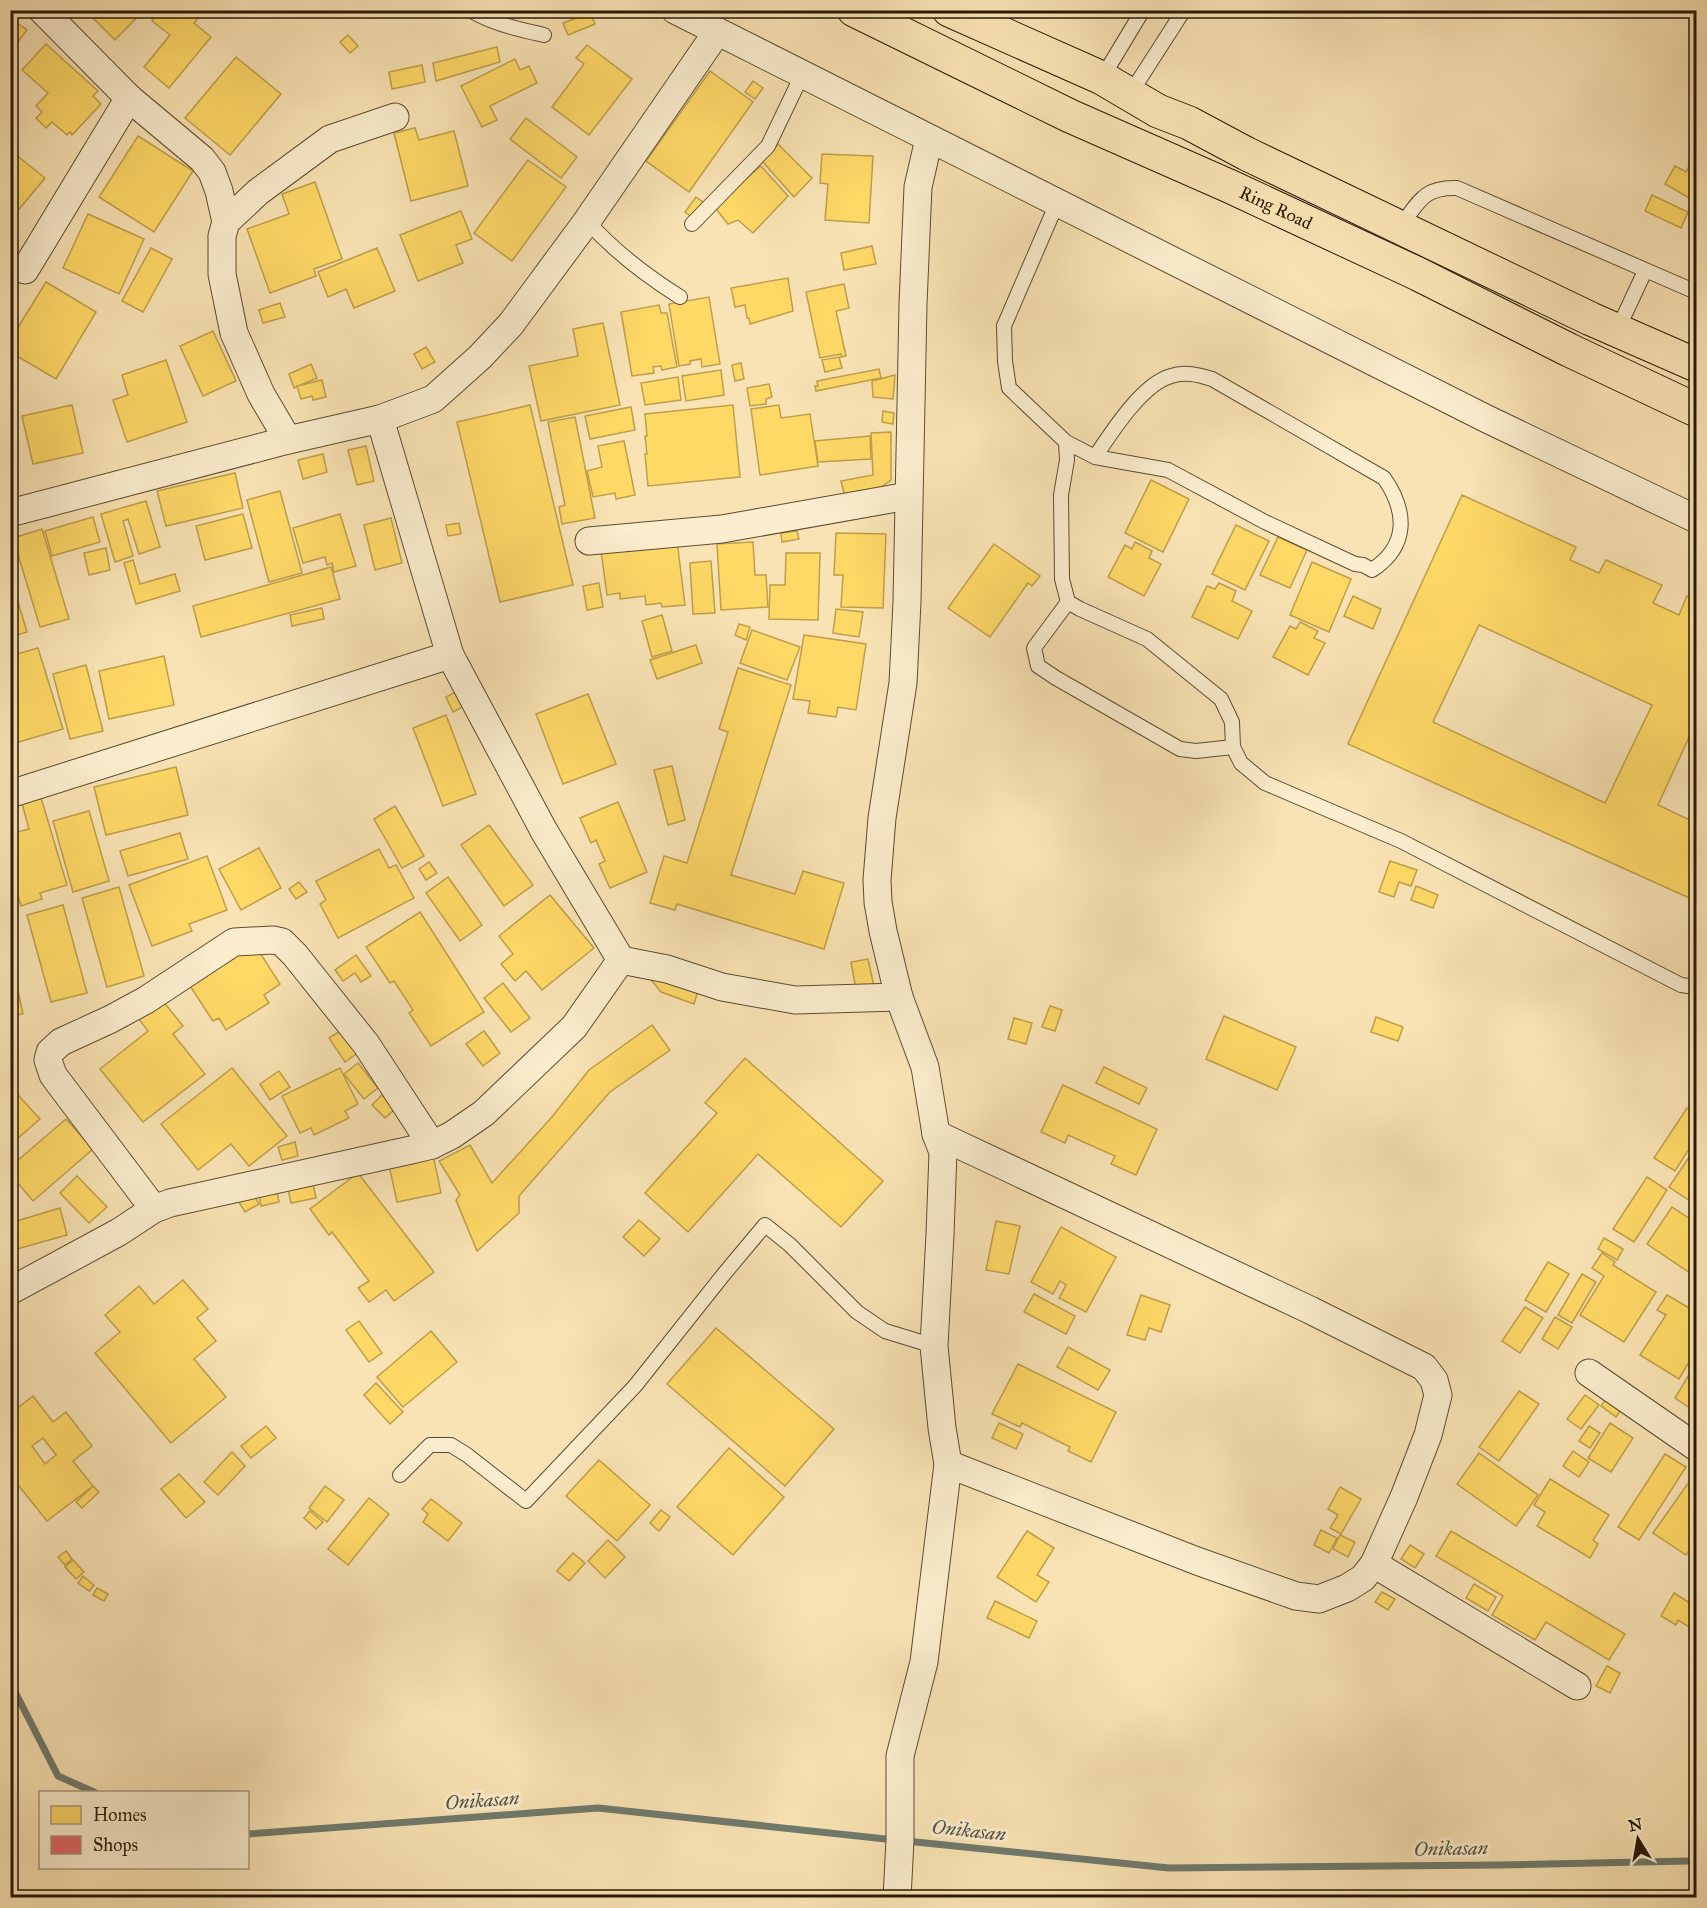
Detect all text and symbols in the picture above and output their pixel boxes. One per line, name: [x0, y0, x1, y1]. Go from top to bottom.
street label: Ring Road: [1236, 181, 1316, 234]
water label: Onikasan: [444, 1785, 520, 1815]
legend: [39, 1791, 249, 1869]
text: Homes: [93, 1804, 147, 1826]
north arrow: [1608, 1809, 1668, 1869]
water label: Onikasan: [931, 1814, 1008, 1846]
text: N: [1627, 1814, 1644, 1835]
text: Shops: [93, 1834, 138, 1856]
water label: Onikasan: [1414, 1835, 1489, 1861]

